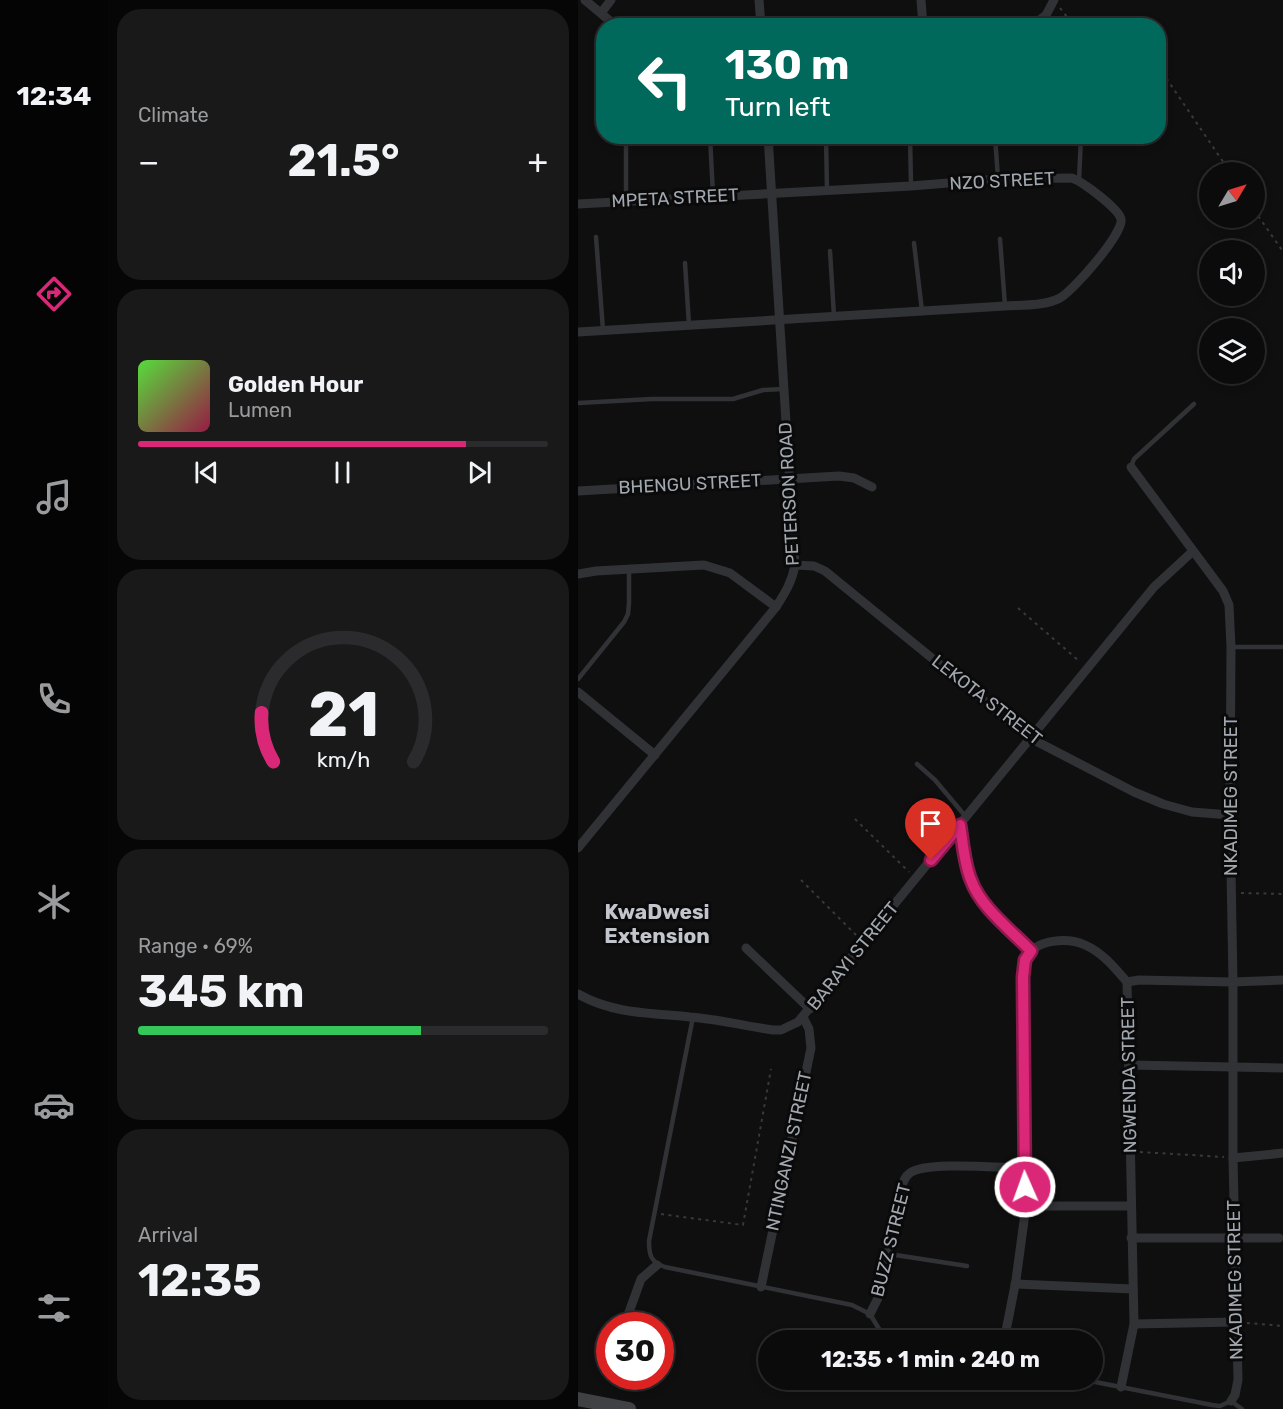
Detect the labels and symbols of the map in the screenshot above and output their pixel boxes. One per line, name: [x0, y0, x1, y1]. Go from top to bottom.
north arrow: [1199, 162, 1265, 228]
street label: NZO STREET: [949, 167, 1055, 195]
street label: MPETA STREET: [611, 184, 739, 212]
street label: PETERSON ROAD: [774, 421, 804, 567]
street label: BHENGU STREET: [618, 469, 762, 499]
street label: LEKOTA STREET: [928, 650, 1046, 750]
street label: NKADIMEG STREET: [1220, 716, 1242, 876]
pin: [905, 798, 956, 860]
street label: BARAYI STREET: [803, 897, 903, 1015]
district label: KwaDwesi Extension: [604, 899, 710, 948]
street label: NGWENDA STREET: [1117, 997, 1141, 1153]
street label: NTINGANZI STREET: [761, 1069, 817, 1233]
position arrow: [993, 1155, 1057, 1219]
street label: BUZZ STREET: [866, 1181, 916, 1299]
street label: NKADIMEG STREET: [1223, 1200, 1247, 1360]
speed limit sign: 30: [596, 1312, 674, 1390]

